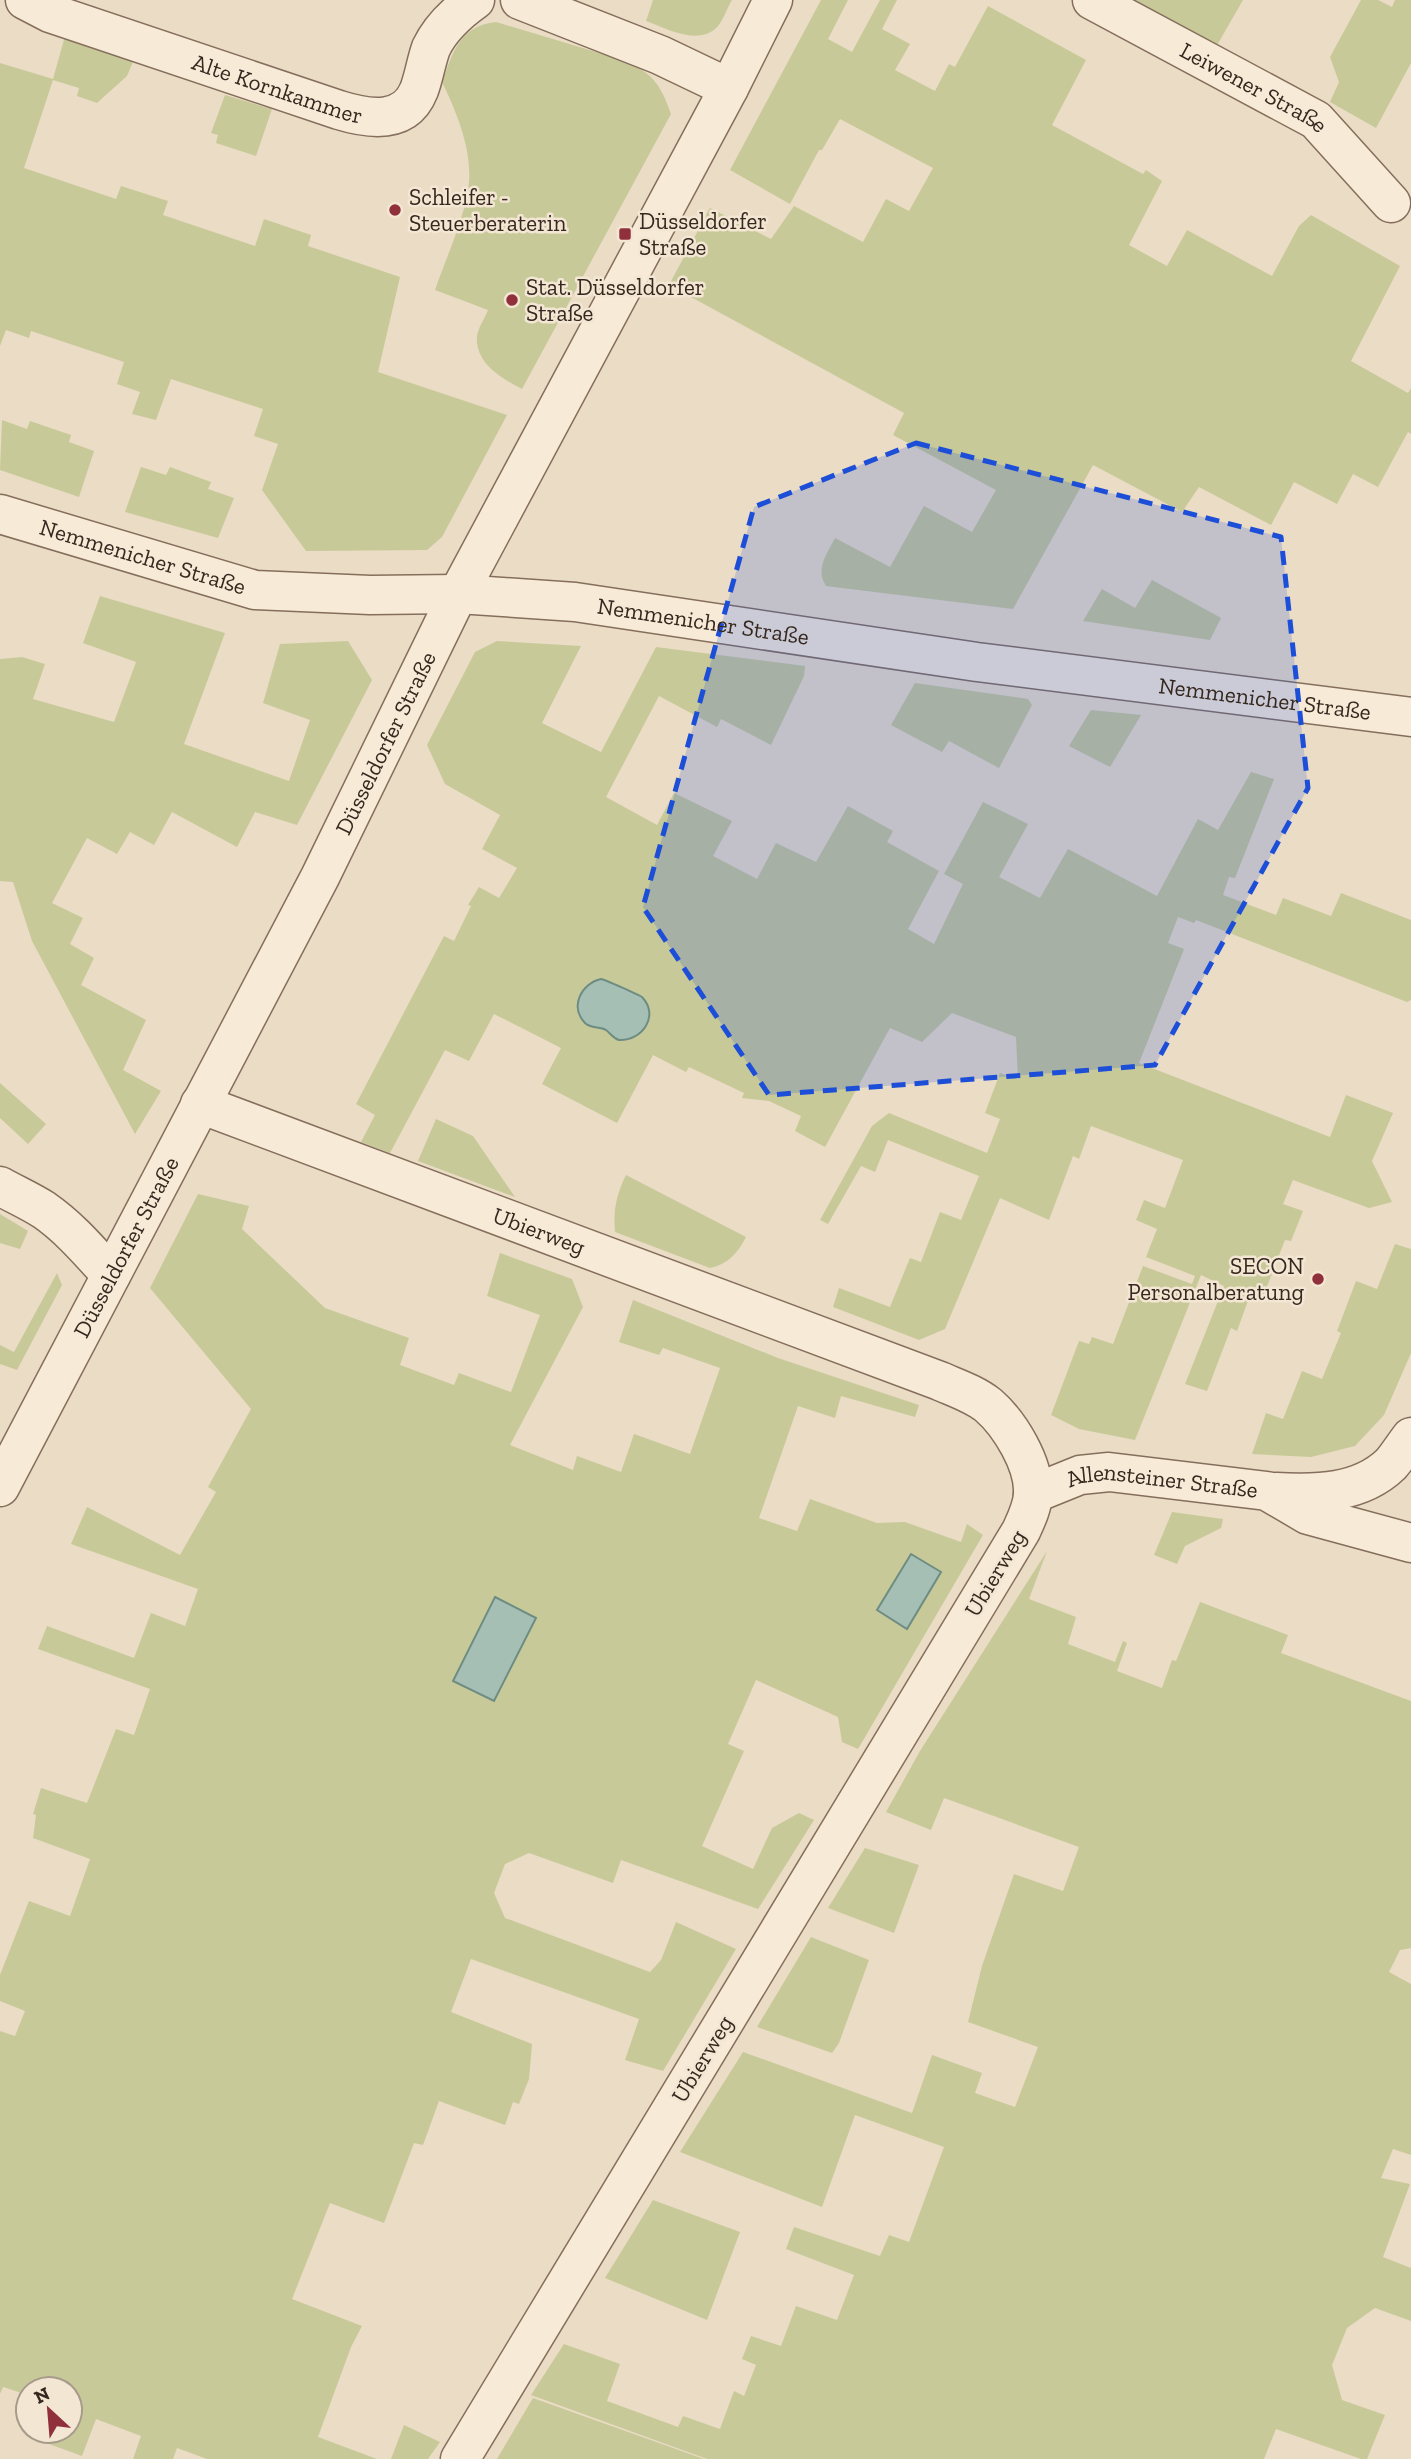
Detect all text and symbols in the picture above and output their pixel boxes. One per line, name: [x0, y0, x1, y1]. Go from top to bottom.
street label: Leiwener Straße: [1175, 36, 1334, 138]
street label: Alte Kornkammer: [189, 48, 365, 129]
place label: Schleifer - Steuerberaterin: [409, 183, 566, 237]
marker: Schleifer - Steuerberaterin: [387, 202, 403, 218]
place label: Düsseldorfer Straße: [639, 207, 767, 261]
marker: Düsseldorfer Straße: [617, 226, 633, 242]
place label: Stat. Düsseldorfer Straße: [526, 273, 704, 327]
marker: Stat. Düsseldorfer Straße: [504, 292, 520, 308]
street label: Nemmenicher Straße: [36, 513, 249, 600]
street label: Nemmenicher Straße: [595, 591, 811, 651]
street label: Düsseldorfer Straße: [329, 647, 442, 839]
street label: Nemmenicher Straße: [1157, 671, 1373, 726]
street label: Düsseldorfer Straße: [67, 1152, 185, 1342]
street label: Ubierweg: [489, 1201, 590, 1261]
place label: SECON Personalberatung: [1127, 1252, 1304, 1306]
marker: SECON Personalberatung: [1310, 1271, 1326, 1287]
street label: Allensteiner Straße: [1062, 1457, 1259, 1504]
street label: Ubierweg: [958, 1524, 1032, 1622]
street label: Ubierweg: [665, 2010, 739, 2108]
north arrow: [14, 2375, 84, 2445]
text: N: [30, 2382, 53, 2409]

